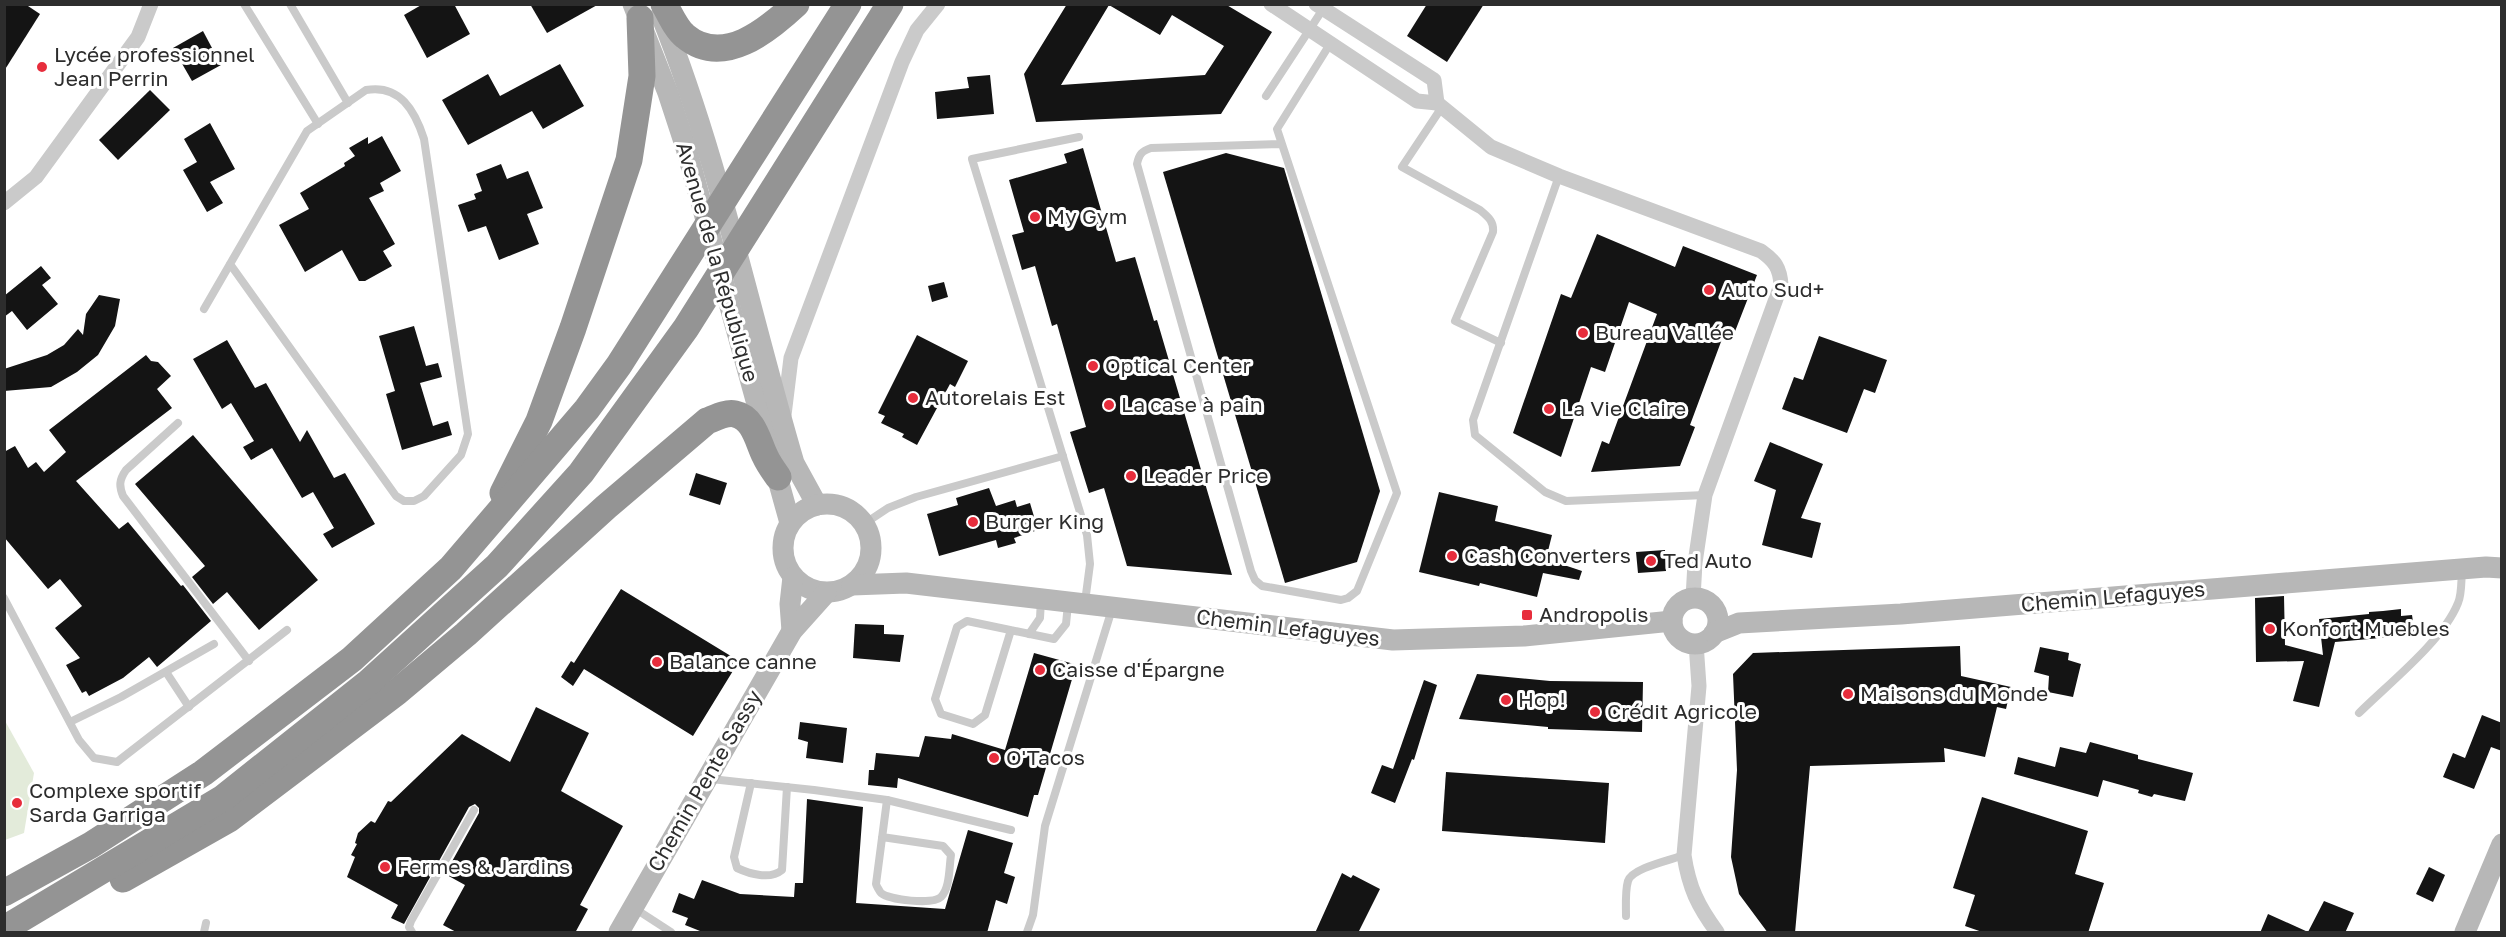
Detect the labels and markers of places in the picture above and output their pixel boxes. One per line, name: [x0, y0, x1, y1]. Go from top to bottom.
place label: Lycée professionnel Jean Perrin: [54, 41, 255, 91]
marker: Lycée professionnel Jean Perrin: [35, 60, 49, 74]
place label: My Gym: [1047, 203, 1127, 229]
marker: My Gym: [1028, 210, 1042, 224]
place label: Auto Sud+: [1721, 276, 1824, 302]
marker: Auto Sud+: [1702, 283, 1716, 297]
place label: Bureau Vallée: [1595, 319, 1734, 345]
marker: Bureau Vallée: [1576, 326, 1590, 340]
place label: Optical Center: [1105, 352, 1251, 378]
marker: Optical Center: [1086, 359, 1100, 373]
place label: Autorelais Est: [925, 384, 1065, 410]
marker: Autorelais Est: [906, 391, 920, 405]
place label: La case à pain: [1121, 391, 1263, 417]
place label: La Vie Claire: [1561, 395, 1686, 421]
marker: La case à pain: [1102, 398, 1116, 412]
marker: La Vie Claire: [1542, 402, 1556, 416]
place label: Leader Price: [1143, 462, 1269, 488]
marker: Leader Price: [1124, 469, 1138, 483]
place label: Burger King: [985, 508, 1104, 534]
marker: Burger King: [966, 515, 980, 529]
place label: Cash Converters: [1464, 542, 1631, 568]
place label: Ted Auto: [1663, 547, 1752, 573]
marker: Cash Converters: [1445, 549, 1459, 563]
marker: Ted Auto: [1644, 554, 1658, 568]
place label: Andropolis: [1539, 601, 1648, 627]
marker: Andropolis: [1520, 608, 1534, 622]
place label: Konfort Muebles: [2282, 615, 2450, 641]
marker: Konfort Muebles: [2263, 622, 2277, 636]
place label: Balance canne: [669, 648, 817, 674]
marker: Balance canne: [650, 655, 664, 669]
place label: Caisse d'Épargne: [1052, 656, 1225, 682]
marker: Caisse d'Épargne: [1033, 663, 1047, 677]
place label: Maisons du Monde: [1860, 680, 2048, 706]
place label: Hop!: [1518, 686, 1566, 712]
marker: Maisons du Monde: [1841, 687, 1855, 701]
marker: Hop!: [1499, 693, 1513, 707]
place label: Crédit Agricole: [1607, 698, 1757, 724]
marker: Crédit Agricole: [1588, 705, 1602, 719]
place label: O'Tacos: [1006, 744, 1085, 770]
marker: O'Tacos: [987, 751, 1001, 765]
place label: Complexe sportif Sarda Garriga: [29, 777, 201, 827]
marker: Complexe sportif Sarda Garriga: [10, 796, 24, 810]
place label: Fermes & Jardins: [397, 853, 570, 879]
marker: Fermes & Jardins: [378, 860, 392, 874]

